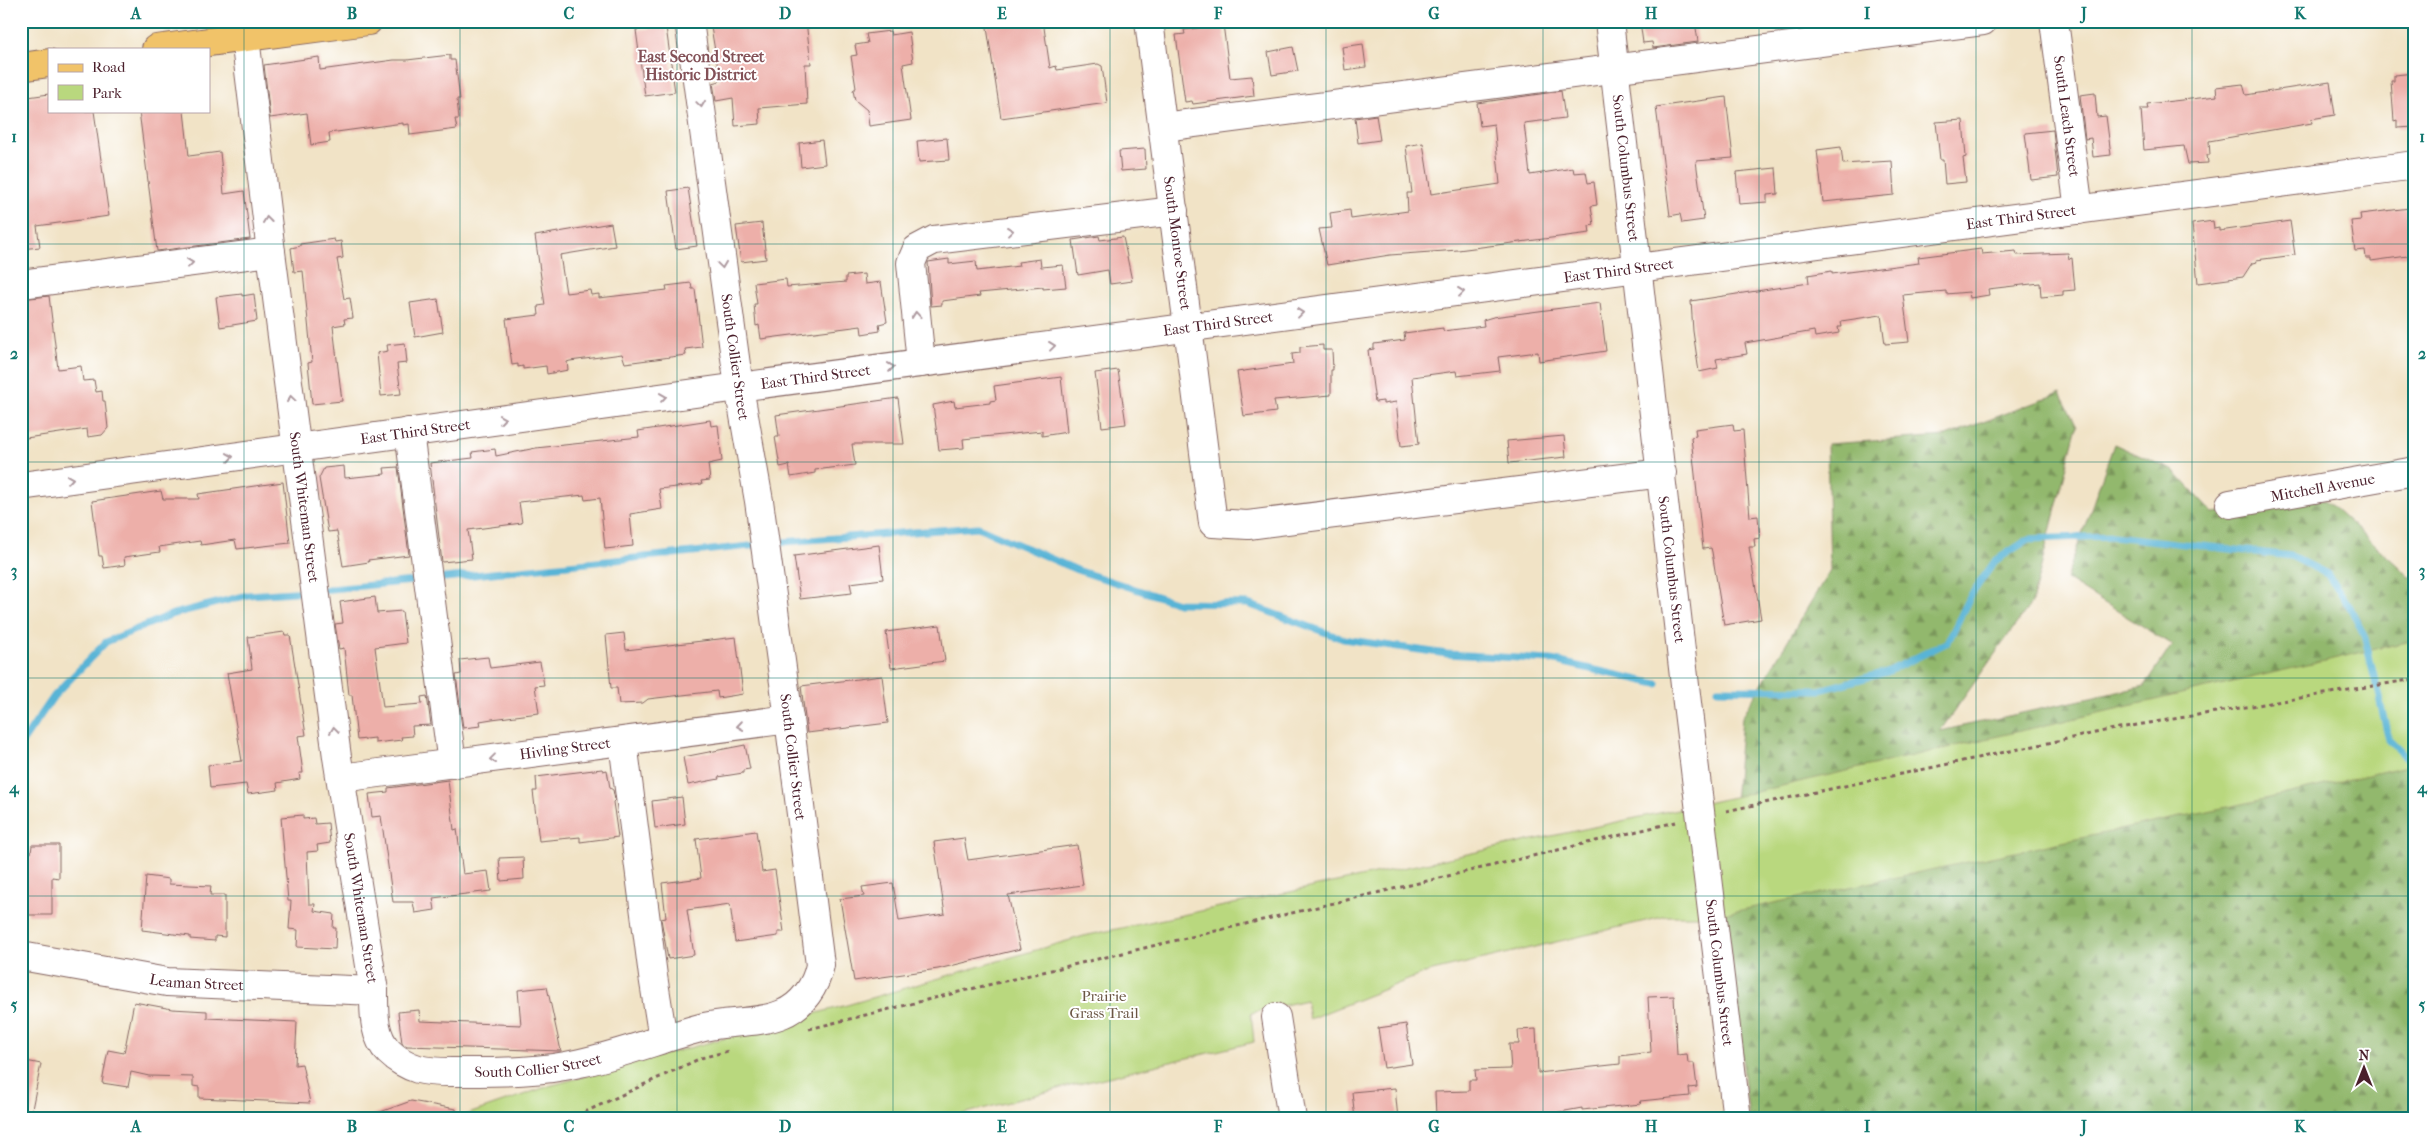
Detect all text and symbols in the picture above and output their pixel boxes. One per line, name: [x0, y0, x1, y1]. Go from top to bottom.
text: A: [130, 4, 142, 23]
text: B: [347, 4, 357, 23]
text: C: [564, 4, 575, 23]
text: D: [779, 4, 791, 23]
text: E: [997, 4, 1007, 23]
text: F: [1213, 4, 1223, 23]
text: G: [1428, 4, 1440, 23]
text: H: [1645, 4, 1658, 23]
text: I: [1864, 4, 1871, 23]
text: J: [2079, 4, 2087, 24]
text: K: [2294, 4, 2307, 23]
district label: East Second Street Historic District: [637, 47, 765, 84]
legend: [48, 48, 210, 112]
street label: South Leach Street: [2050, 55, 2084, 178]
text: Road: [92, 58, 126, 76]
text: Park: [92, 84, 122, 102]
street label: South Columbus Street: [1608, 94, 1643, 243]
one-way arrow: [695, 100, 705, 109]
text: 1: [11, 127, 17, 146]
text: 1: [2419, 127, 2425, 146]
street label: South Monroe Street: [1160, 175, 1195, 312]
street label: East Third Street: [1965, 201, 2078, 233]
one-way arrow: [262, 216, 273, 224]
one-way arrow: [1006, 226, 1014, 237]
street label: East Third Street: [1562, 254, 1675, 287]
one-way arrow: [186, 258, 194, 269]
one-way arrow: [716, 262, 727, 270]
one-way arrow: [1457, 288, 1466, 298]
street label: South Collier Street: [717, 293, 753, 422]
street label: East Third Street: [1162, 307, 1275, 340]
one-way arrow: [1296, 309, 1305, 319]
one-way arrow: [911, 310, 922, 318]
one-way arrow: [1049, 341, 1057, 352]
text: 2: [10, 344, 18, 363]
text: 2: [2418, 344, 2426, 363]
street label: East Third Street: [759, 361, 872, 393]
one-way arrow: [888, 362, 896, 373]
one-way arrow: [658, 393, 667, 403]
one-way arrow: [286, 395, 297, 403]
street label: East Third Street: [359, 415, 472, 448]
one-way arrow: [497, 415, 506, 425]
street label: South Whiteman Street: [286, 431, 323, 584]
one-way arrow: [226, 452, 235, 462]
street label: Mitchell Avenue: [2269, 469, 2377, 506]
one-way arrow: [66, 474, 74, 485]
street label: South Columbus Street: [1654, 495, 1689, 645]
text: 3: [11, 561, 17, 581]
text: 3: [2419, 561, 2425, 581]
street label: South Collier Street: [776, 693, 810, 822]
one-way arrow: [736, 720, 744, 731]
one-way arrow: [329, 725, 340, 733]
street label: Hivling Street: [518, 733, 612, 763]
one-way arrow: [488, 753, 496, 764]
text: 4: [8, 778, 20, 798]
text: 4: [2416, 778, 2428, 798]
street label: South Whiteman Street: [340, 832, 382, 985]
street label: South Columbus Street: [1702, 898, 1737, 1048]
street label: Leaman Street: [148, 970, 245, 994]
park label: Prairie Grass Trail: [1069, 987, 1139, 1022]
text: 5: [11, 995, 18, 1014]
text: 5: [2419, 995, 2426, 1014]
north arrow: [2338, 1042, 2388, 1092]
text: N: [2359, 1047, 2370, 1064]
street label: South Collier Street: [475, 1049, 604, 1081]
text: A: [130, 1117, 142, 1136]
text: B: [347, 1117, 357, 1136]
text: C: [564, 1117, 575, 1136]
text: D: [779, 1117, 791, 1136]
text: E: [997, 1117, 1007, 1136]
text: F: [1213, 1117, 1223, 1136]
text: G: [1428, 1117, 1440, 1136]
text: H: [1645, 1117, 1658, 1136]
text: I: [1864, 1117, 1871, 1136]
text: J: [2079, 1117, 2087, 1137]
text: K: [2294, 1117, 2307, 1136]

